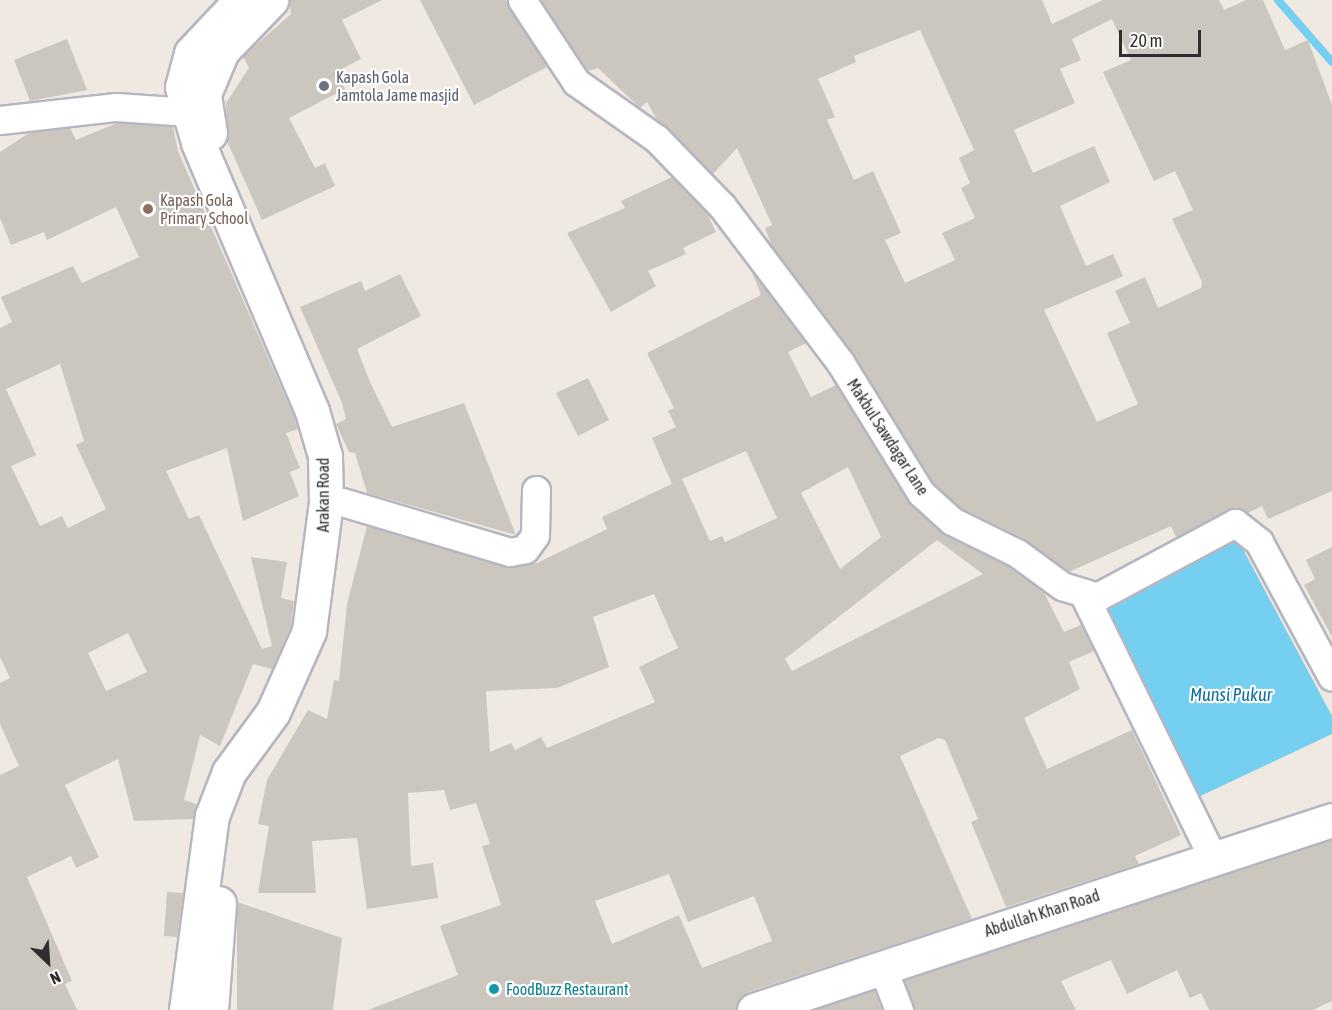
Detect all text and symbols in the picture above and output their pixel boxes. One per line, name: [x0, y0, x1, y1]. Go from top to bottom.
scale bar: [1122, 18, 1204, 56]
text: 20 m: [1130, 30, 1162, 51]
place label: Kapash Gola Jamtola Jame masjid: [336, 67, 459, 105]
marker: Kapash Gola Jamtola Jame masjid: [317, 79, 331, 93]
place label: Kapash Gola Primary School: [160, 190, 248, 228]
marker: Kapash Gola Primary School: [141, 202, 155, 216]
street label: Makbul Sawdagar Lane: [843, 375, 933, 499]
street label: Arakan Road: [313, 458, 333, 532]
water label: Munsi Pukur: [1190, 684, 1272, 706]
street label: Abdullah Khan Road: [982, 885, 1102, 941]
north arrow: [18, 932, 78, 992]
text: N: [48, 968, 64, 988]
place label: FoodBuzz Restaurant: [506, 979, 629, 999]
marker: FoodBuzz Restaurant: [487, 982, 501, 996]

